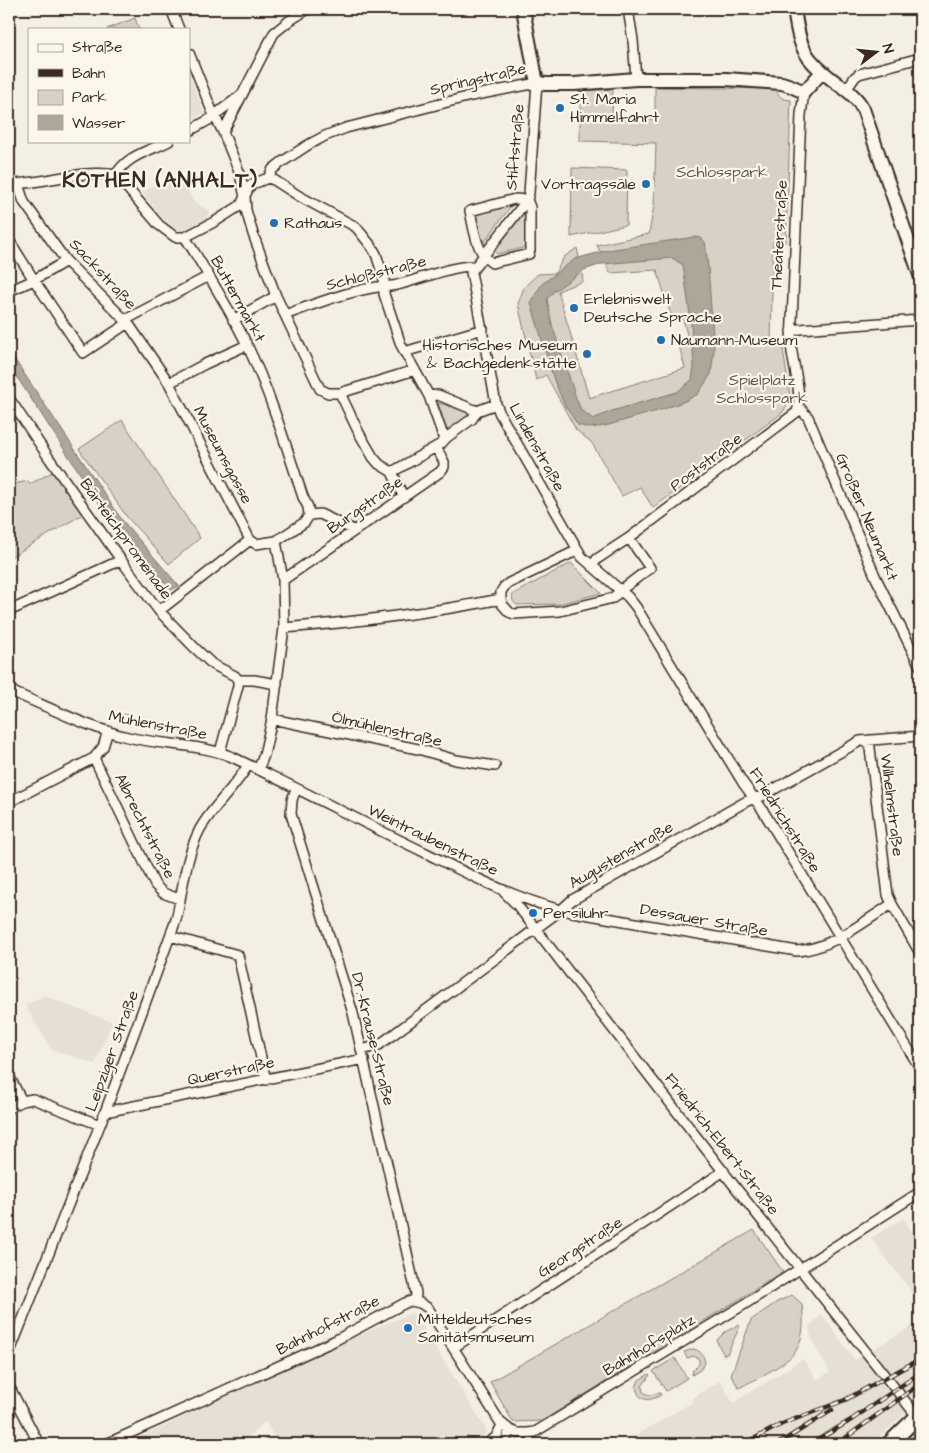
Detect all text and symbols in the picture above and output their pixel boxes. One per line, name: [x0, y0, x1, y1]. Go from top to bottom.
legend: [28, 28, 190, 142]
north arrow: [852, 28, 902, 78]
text: Straße: [72, 37, 122, 58]
text: N: [877, 42, 898, 56]
street label: Springstraße: [428, 57, 529, 102]
text: Bahn: [72, 63, 106, 84]
text: Park: [72, 87, 107, 108]
place label: St. Maria Himmelfahrt: [570, 88, 660, 128]
marker: St. Maria Himmelfahrt: [554, 102, 566, 114]
street label: Stiftstraße: [500, 103, 530, 191]
text: Wasser: [72, 113, 125, 134]
park label: Schlosspark: [676, 161, 768, 183]
district label: KÖTHEN (ANHALT): [62, 166, 258, 195]
place label: Vortragssäle: [541, 173, 636, 196]
marker: Vortragssäle: [640, 178, 652, 190]
street label: Theaterstraße: [765, 179, 793, 291]
place label: Rathaus: [284, 212, 342, 234]
marker: Rathaus: [268, 217, 280, 229]
street label: Sackstraße: [64, 234, 142, 315]
street label: Schloßstraße: [324, 250, 429, 296]
street label: Buttermarkt: [205, 252, 271, 347]
place label: Erlebniswelt Deutsche Sprache: [584, 288, 722, 328]
marker: Erlebniswelt Deutsche Sprache: [568, 302, 580, 314]
place label: Naumann-Museum: [671, 329, 798, 351]
place label: Historisches Museum & Bachgedenkstätte: [422, 334, 578, 375]
marker: Naumann-Museum: [655, 334, 667, 346]
marker: Historisches Museum & Bachgedenkstätte: [581, 348, 593, 360]
park label: Spielplatz Schlosspark: [716, 369, 808, 409]
street label: Lindenstraße: [504, 399, 571, 495]
street label: Museumsgasse: [187, 402, 258, 509]
street label: Poststraße: [665, 427, 747, 496]
street label: Großer Neumarkt: [830, 450, 904, 585]
street label: Burgstraße: [323, 471, 408, 540]
street label: Bärteichpromenade: [75, 474, 178, 604]
street label: Mühlenstraße: [107, 705, 209, 745]
street label: Ölmühlenstraße: [330, 706, 445, 752]
street label: Wilhelmstraße: [875, 753, 909, 858]
street label: Friedrichstraße: [744, 763, 826, 877]
street label: Albrechtstraße: [109, 770, 181, 883]
street label: Weintraubenstraße: [364, 799, 502, 881]
street label: Augustenstraße: [565, 816, 678, 895]
street label: Dessauer Straße: [639, 898, 770, 942]
place label: Persiluhr: [543, 902, 609, 924]
marker: Persiluhr: [527, 907, 539, 919]
street label: Dr.-Krause-Straße: [346, 970, 400, 1108]
street label: Leipziger Straße: [80, 987, 145, 1115]
street label: Querstraße: [185, 1051, 277, 1091]
street label: Friedrich-Ebert-Straße: [660, 1068, 785, 1220]
street label: Georgstraße: [533, 1211, 628, 1284]
street label: Bahnhofstraße: [273, 1289, 384, 1361]
place label: Mitteldeutsches Sanitätsmuseum: [418, 1308, 534, 1348]
street label: Bahnhofsplatz: [599, 1309, 699, 1381]
marker: Mitteldeutsches Sanitätsmuseum: [402, 1322, 414, 1334]

